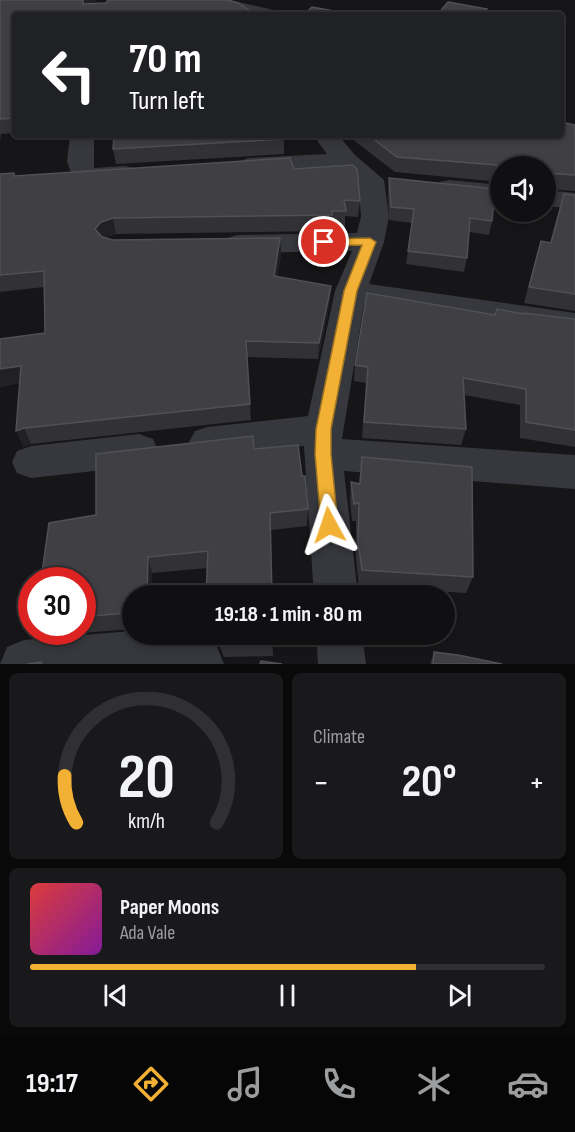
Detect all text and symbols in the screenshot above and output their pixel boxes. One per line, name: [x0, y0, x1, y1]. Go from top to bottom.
text: 70 m: [129, 34, 202, 85]
icon: left: [30, 36, 108, 114]
text: Turn left: [129, 85, 205, 117]
map controls: [490, 156, 556, 222]
button: sound: [490, 156, 556, 222]
pin: [298, 216, 349, 267]
icon: arrive: [307, 225, 340, 258]
position arrow: [297, 493, 361, 557]
speed limit sign: 30: [18, 567, 96, 645]
text: 19:18 · 1 min · 80 m: [215, 601, 362, 628]
text: Climate: [313, 725, 365, 749]
text: 20: [117, 741, 175, 816]
text: 20°: [401, 755, 457, 810]
text: −: [313, 763, 329, 803]
text: +: [529, 763, 545, 803]
text: km/h: [127, 809, 165, 834]
text: Paper Moons: [120, 894, 219, 921]
text: Ada Vale: [120, 921, 175, 945]
icon: previous: [99, 979, 132, 1012]
icon: pause: [271, 979, 304, 1012]
icon: next: [443, 979, 476, 1012]
icon: directions: [130, 1063, 172, 1105]
icon: music: [224, 1063, 266, 1105]
icon: phone: [318, 1063, 360, 1105]
icon: climate: [413, 1063, 455, 1105]
icon: car: [507, 1063, 549, 1105]
text: 19:17: [26, 1068, 78, 1100]

